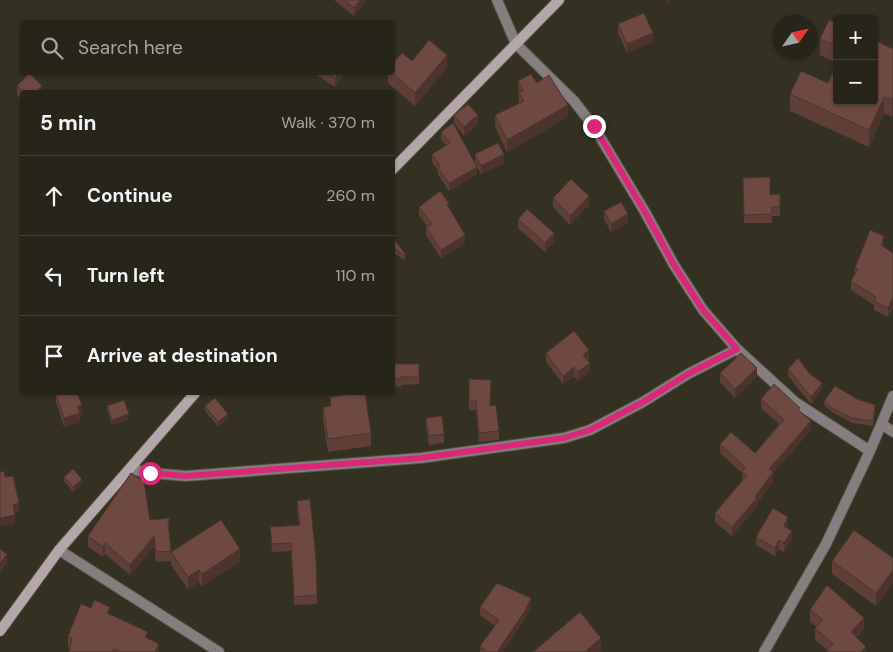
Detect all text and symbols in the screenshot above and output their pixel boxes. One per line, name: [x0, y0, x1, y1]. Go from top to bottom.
north arrow: [773, 15, 818, 60]
map controls: [833, 15, 878, 105]
button: +: [833, 15, 878, 60]
search box: [20, 20, 395, 75]
icon: search: [38, 34, 66, 62]
text: Search here: [78, 35, 183, 60]
button: −: [833, 60, 878, 105]
text: 5 min: [40, 109, 96, 137]
text: Walk · 370 m: [281, 112, 375, 133]
route end: [583, 115, 606, 138]
icon: ahead: [40, 182, 68, 210]
text: Continue: [87, 183, 173, 208]
text: 260 m: [326, 185, 375, 206]
icon: left: [40, 262, 68, 290]
text: Turn left: [87, 263, 165, 288]
text: 110 m: [336, 265, 375, 286]
icon: arrive: [40, 342, 68, 370]
text: Arrive at destination: [87, 343, 278, 368]
route start: [139, 462, 162, 485]

